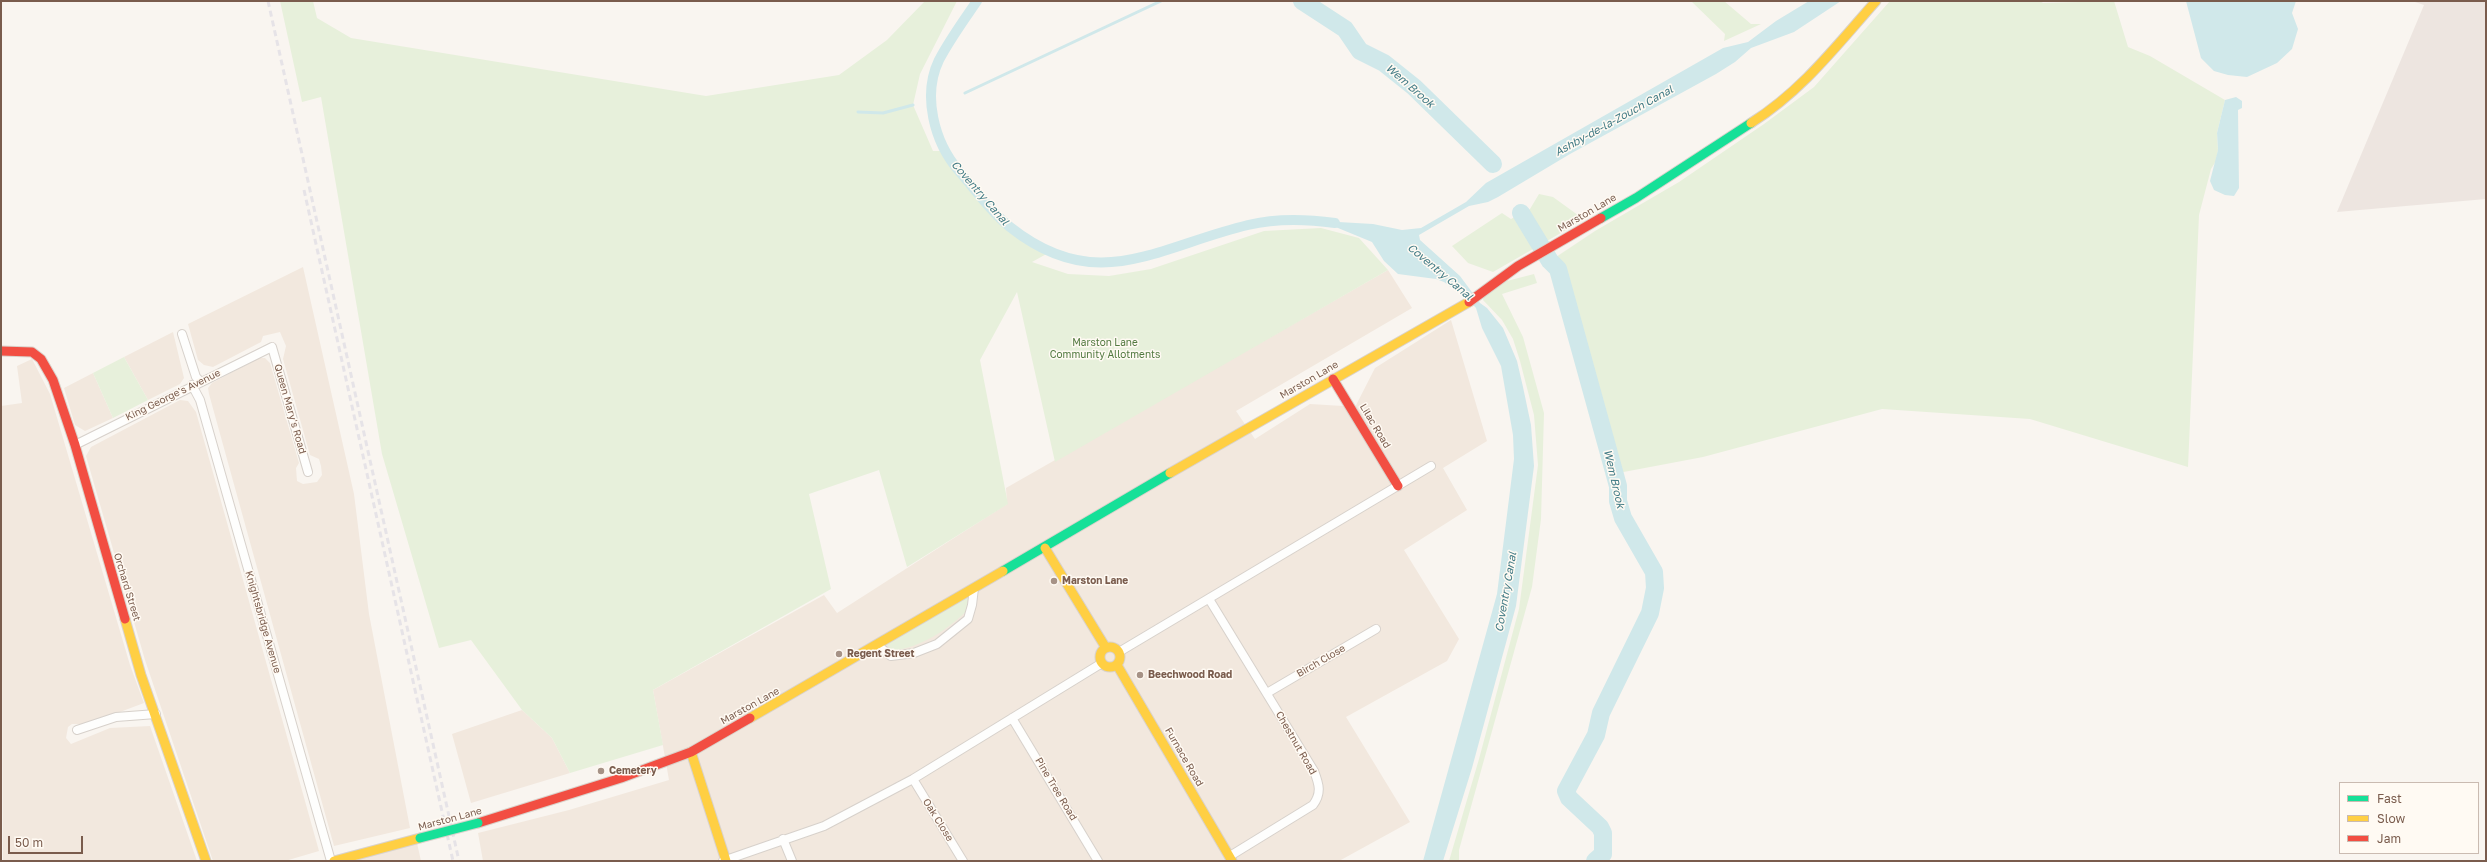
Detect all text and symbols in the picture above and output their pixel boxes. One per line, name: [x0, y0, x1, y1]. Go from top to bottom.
water label: Wem Brook: [1383, 61, 1437, 111]
water label: Ashby-de-la-Zouch Canal: [1553, 83, 1675, 159]
water label: Coventry Canal: [948, 158, 1012, 228]
street label: Marston Lane: [1556, 191, 1618, 235]
water label: Coventry Canal: [1405, 241, 1475, 303]
park label: Marston Lane Community Allotments: [1050, 337, 1160, 360]
street label: Marston Lane: [1278, 358, 1340, 402]
street label: Queen Mary's Road: [271, 363, 309, 455]
street label: King George's Avenue: [124, 367, 222, 423]
street label: Lilac Road: [1357, 402, 1393, 450]
water label: Wem Brook: [1601, 448, 1627, 510]
water label: Coventry Canal: [1492, 551, 1520, 633]
street label: Orchard Street: [111, 552, 143, 622]
street label: Knightsbridge Avenue: [243, 569, 283, 675]
place label: Marston Lane: [1062, 575, 1128, 587]
marker: Marston Lane: [1049, 576, 1059, 586]
street label: Birch Close: [1294, 642, 1348, 680]
place label: Regent Street: [847, 648, 914, 660]
marker: Regent Street: [834, 649, 844, 659]
place label: Beechwood Road: [1148, 669, 1232, 681]
marker: Beechwood Road: [1135, 670, 1145, 680]
street label: Marston Lane: [718, 685, 782, 727]
street label: Chestnut Road: [1273, 709, 1319, 777]
street label: Furnace Road: [1162, 725, 1206, 789]
street label: Pine Tree Road: [1032, 755, 1080, 823]
place label: Cemetery: [609, 765, 657, 777]
marker: Cemetery: [596, 766, 606, 776]
legend: [2339, 782, 2479, 854]
text: Fast: [2377, 791, 2402, 806]
street label: Oak Close: [920, 796, 956, 844]
street label: Marston Lane: [417, 805, 483, 833]
text: Slow: [2377, 811, 2405, 826]
scale bar: [10, 828, 85, 854]
text: Jam: [2377, 831, 2401, 846]
text: 50 m: [15, 835, 43, 850]

